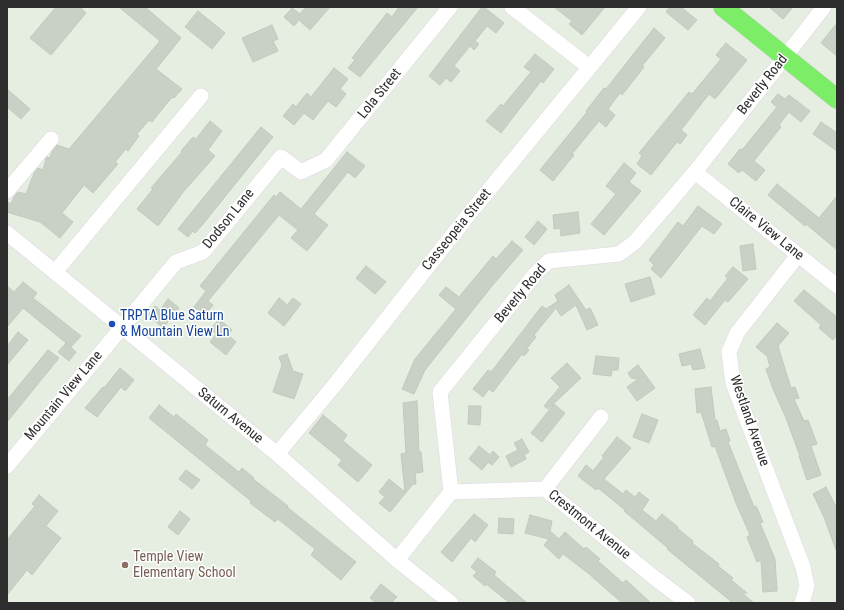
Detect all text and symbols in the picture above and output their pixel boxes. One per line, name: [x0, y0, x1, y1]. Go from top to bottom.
street label: Beverly Road: [734, 52, 792, 118]
street label: Lola Street: [355, 66, 405, 122]
street label: Dodson Lane: [200, 186, 258, 252]
street label: Casseopeia Street: [419, 186, 495, 274]
street label: Claire View Lane: [725, 194, 807, 264]
street label: Beverly Road: [492, 261, 550, 327]
place label: TRPTA Blue Saturn & Mountain View Ln: [120, 308, 229, 340]
marker: TRPTA Blue Saturn & Mountain View Ln: [107, 319, 117, 329]
street label: Mountain View Lane: [22, 348, 106, 444]
street label: Westland Avenue: [726, 373, 772, 469]
street label: Saturn Avenue: [194, 384, 266, 448]
street label: Crestmont Avenue: [544, 487, 634, 563]
place label: Temple View Elementary School: [133, 549, 236, 582]
marker: Temple View Elementary School: [120, 560, 130, 570]

